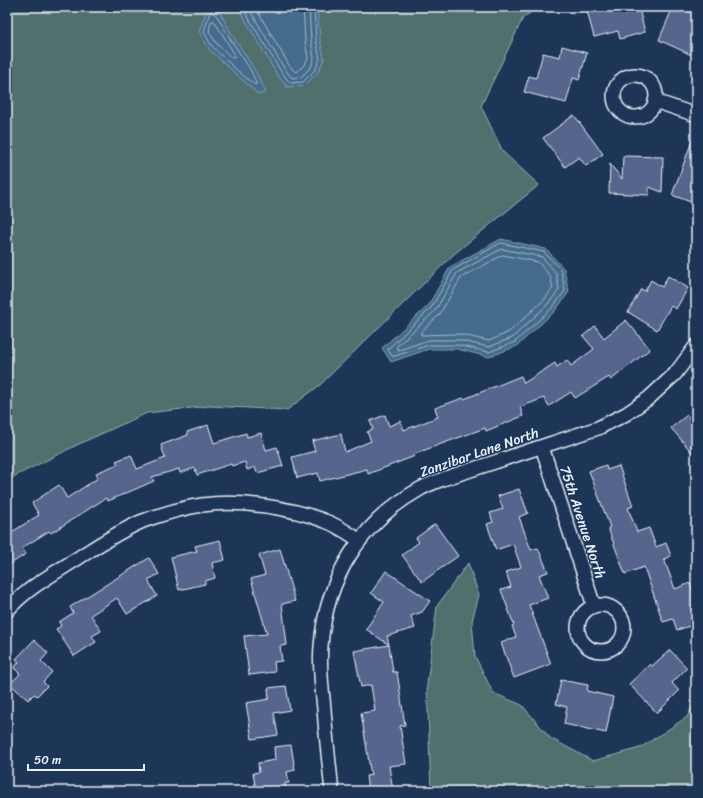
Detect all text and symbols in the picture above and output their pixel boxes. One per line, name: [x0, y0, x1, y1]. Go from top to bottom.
street label: Zanzibar Lane North: [416, 420, 542, 485]
street label: 75th Avenue North: [552, 462, 613, 582]
scale bar: [28, 746, 144, 772]
text: 50 m: [34, 749, 61, 771]

